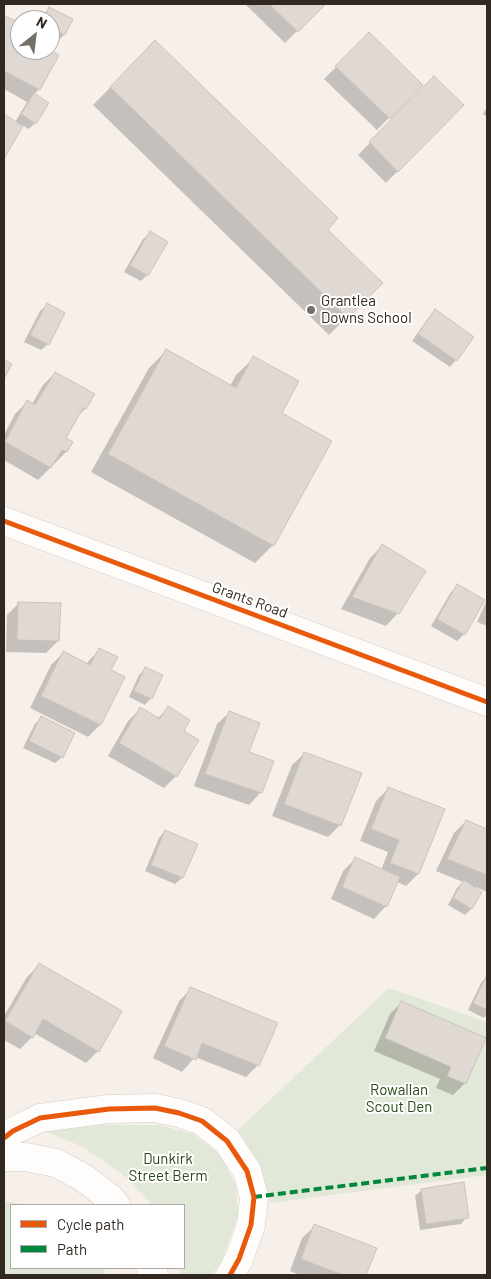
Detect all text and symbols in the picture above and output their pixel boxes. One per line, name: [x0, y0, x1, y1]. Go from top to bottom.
north arrow: [10, 10, 60, 60]
text: N: [34, 13, 50, 32]
place label: Grantlea Downs School: [321, 292, 412, 327]
marker: Grantlea Downs School: [305, 304, 317, 316]
street label: Grants Road: [210, 578, 290, 622]
park label: Rowallan Scout Den: [366, 1081, 432, 1116]
park label: Dunkirk Street Berm: [128, 1150, 208, 1185]
legend: [10, 1204, 185, 1269]
text: Cycle path: [57, 1215, 124, 1233]
text: Path: [57, 1240, 87, 1258]

